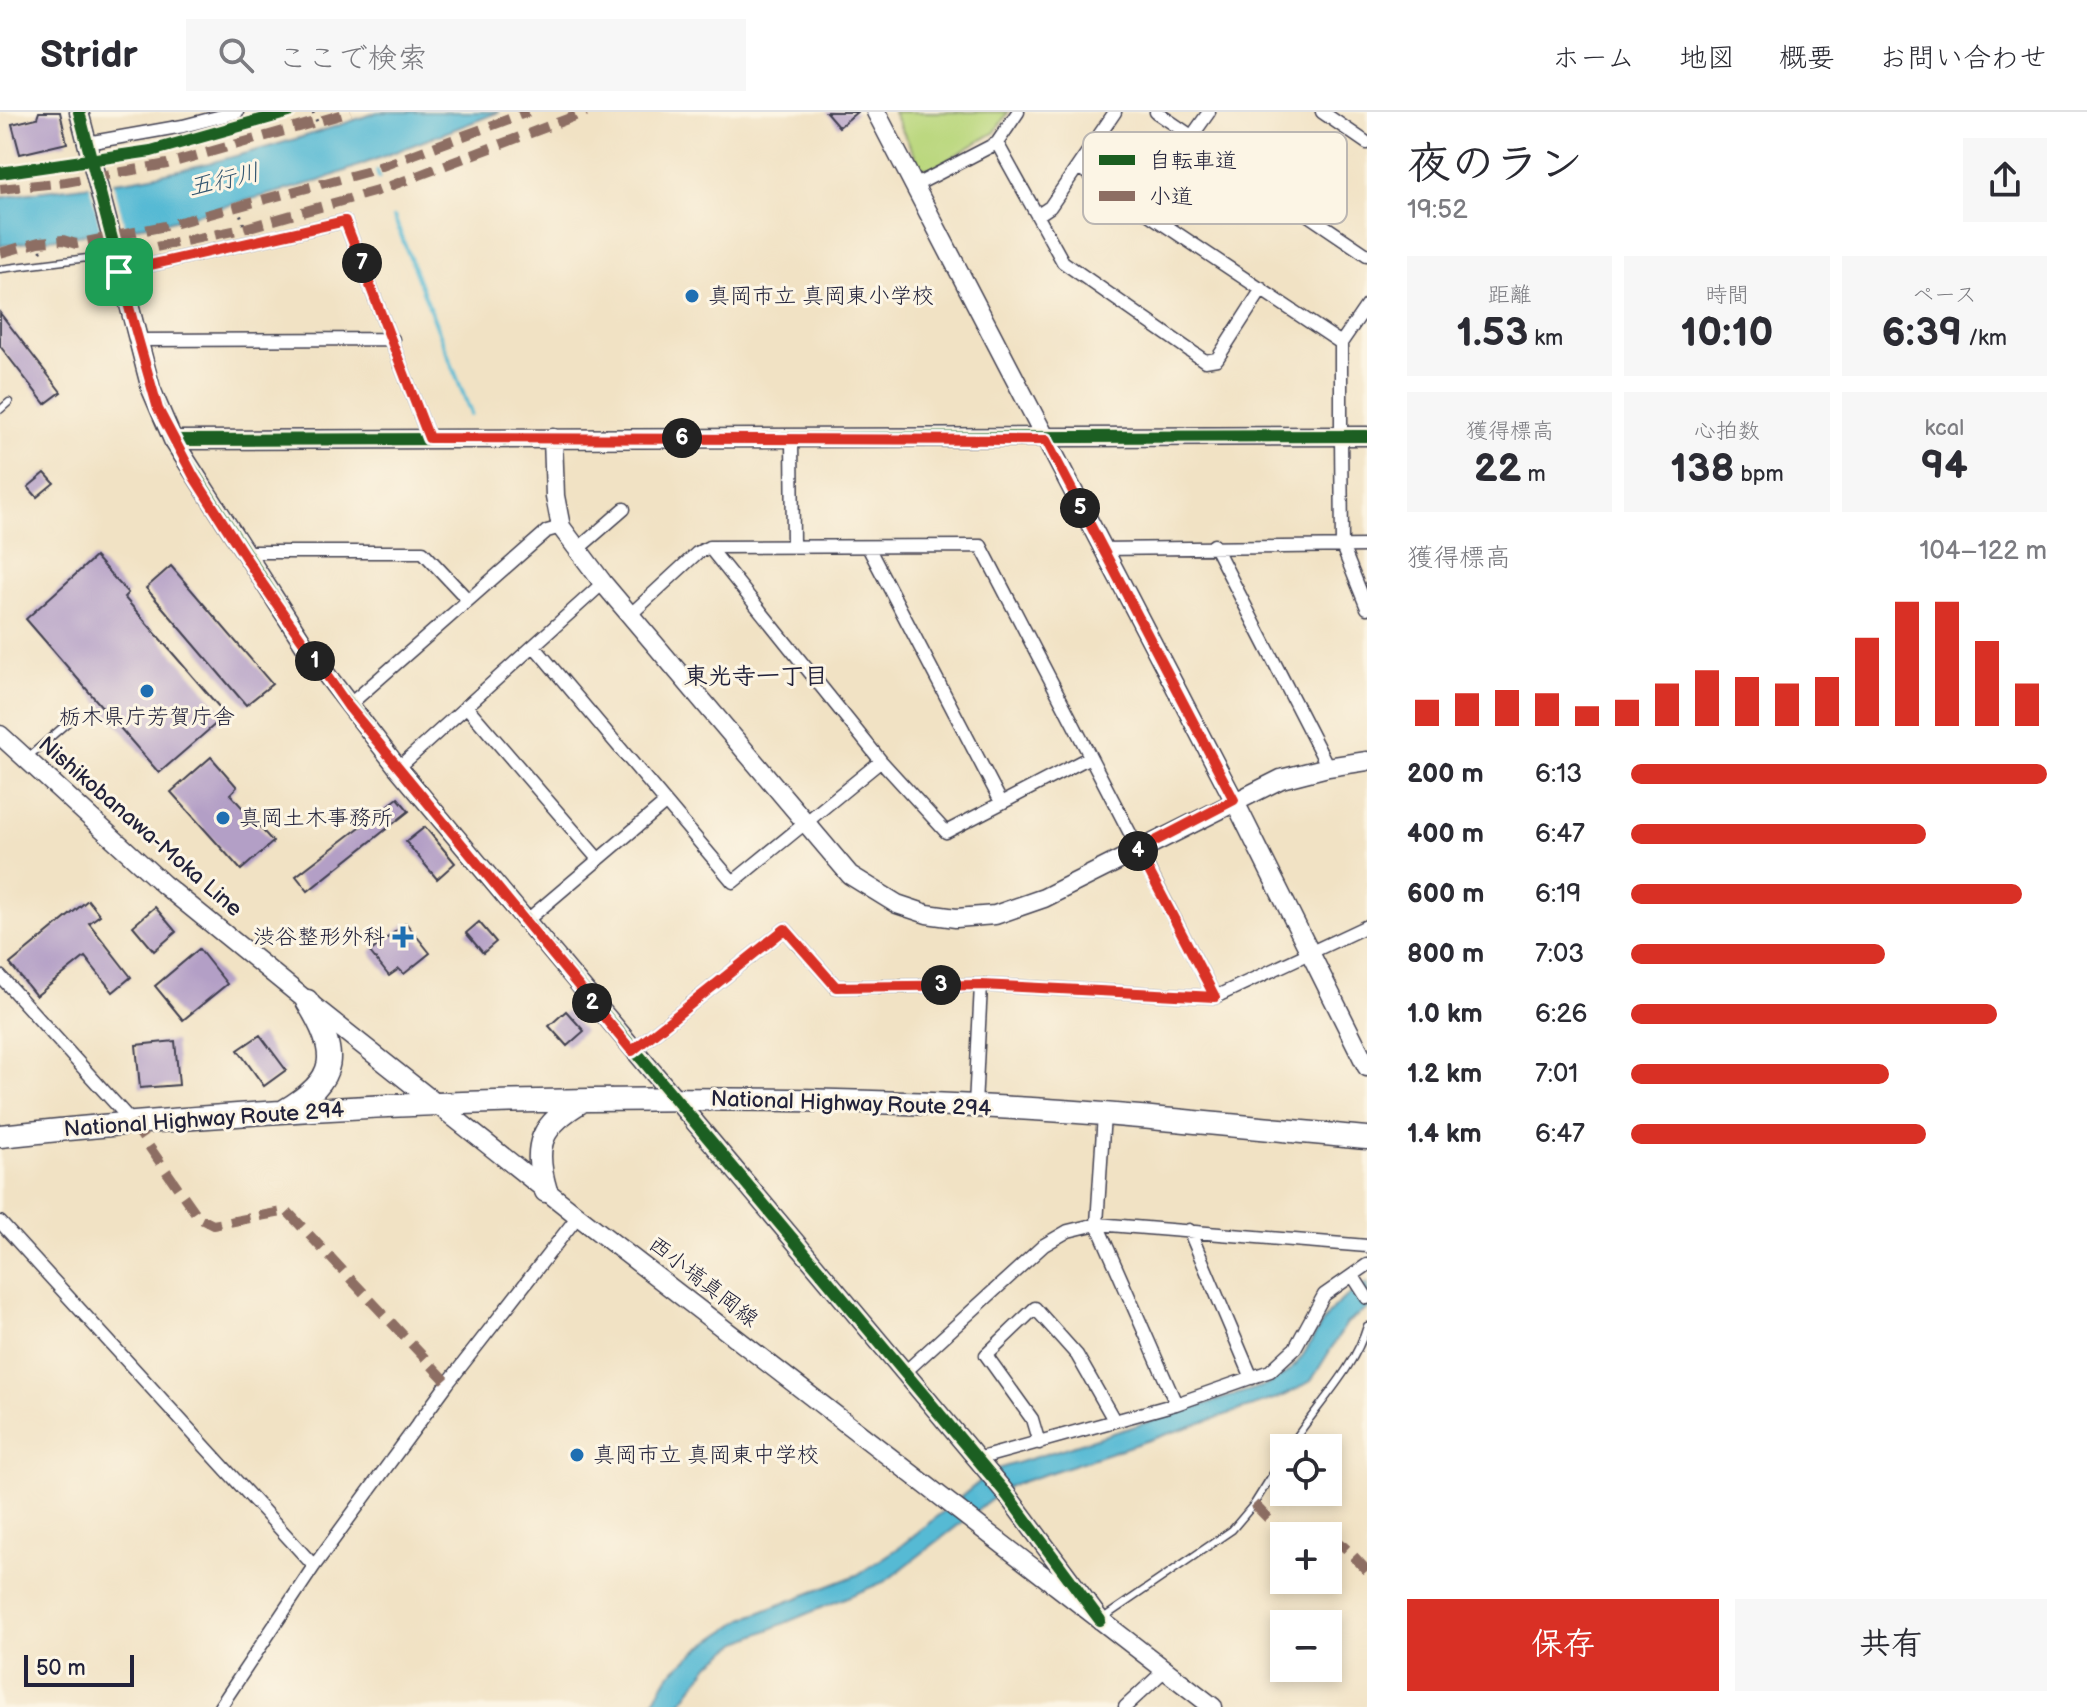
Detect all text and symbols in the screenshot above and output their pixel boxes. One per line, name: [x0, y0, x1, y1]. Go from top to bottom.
search box: [186, 19, 746, 91]
text: Stridr: [40, 33, 138, 78]
icon: search: [214, 33, 258, 77]
text: ここで検索: [278, 41, 428, 77]
text: ホーム: [1552, 42, 1635, 75]
text: 地図: [1679, 42, 1735, 75]
text: 概要: [1779, 42, 1835, 75]
text: お問い合わせ: [1879, 42, 2047, 75]
legend: [1083, 132, 1347, 224]
text: 夜のラン: [1407, 138, 1583, 191]
button: share: [1963, 138, 2047, 222]
text: 自転車道: [1149, 148, 1237, 175]
water label: 五行川: [186, 158, 262, 202]
text: 小道: [1149, 184, 1193, 211]
text: 19:52: [1407, 195, 1468, 226]
pin: [85, 238, 153, 306]
pin: 7: [342, 243, 382, 283]
text: 7: [356, 249, 368, 276]
icon: arrive: [97, 250, 141, 294]
text: 距離: [1488, 282, 1532, 309]
text: 時間: [1705, 282, 1749, 309]
text: ペース: [1912, 282, 1977, 309]
place label: 真岡市立 真岡東小学校: [708, 283, 934, 310]
marker: 真岡市立 真岡東小学校: [683, 287, 701, 305]
text: 1.53: [1456, 309, 1528, 357]
text: 10:10: [1680, 309, 1774, 357]
text: 6:39: [1882, 309, 1962, 357]
text: km: [1528, 325, 1563, 352]
text: /km: [1962, 325, 2007, 352]
text: kcal: [1925, 415, 1964, 442]
pin: 6: [662, 418, 702, 458]
text: 獲得標高: [1466, 418, 1554, 445]
text: 心拍数: [1694, 418, 1760, 445]
text: 6: [675, 424, 689, 451]
text: 94: [1921, 442, 1968, 490]
text: 22: [1474, 445, 1522, 493]
text: 138: [1670, 445, 1734, 493]
text: m: [1522, 461, 1546, 488]
text: bpm: [1734, 461, 1784, 488]
pin: 5: [1060, 488, 1100, 528]
text: 5: [1074, 494, 1086, 521]
text: 104–122 m: [1919, 536, 2047, 567]
text: 獲得標高: [1407, 543, 1511, 574]
pin: 1: [295, 641, 335, 681]
text: 1: [310, 647, 320, 674]
district label: 東光寺一丁目: [684, 662, 828, 691]
marker: 栃木県庁芳賀庁舎: [138, 682, 156, 700]
place label: 栃木県庁芳賀庁舎: [59, 704, 235, 731]
street label: Nishikobanawa-Moka Line: [33, 731, 247, 923]
text: 200 m: [1407, 759, 1484, 790]
text: 6:13: [1535, 759, 1582, 790]
place label: 真岡土木事務所: [239, 805, 393, 832]
marker: 真岡土木事務所: [214, 809, 232, 827]
text: 400 m: [1407, 819, 1484, 850]
text: 6:47: [1535, 819, 1585, 850]
pin: 4: [1118, 831, 1158, 871]
text: 4: [1132, 837, 1144, 864]
text: 600 m: [1407, 879, 1484, 910]
text: 6:19: [1535, 879, 1581, 910]
place label: 渋谷整形外科: [253, 924, 385, 951]
marker: 渋谷整形外科: [392, 926, 414, 948]
text: 800 m: [1407, 939, 1484, 970]
text: 7:03: [1535, 939, 1584, 970]
pin: 3: [921, 965, 961, 1005]
text: 3: [935, 971, 947, 998]
pin: 2: [572, 983, 612, 1023]
text: 2: [585, 989, 599, 1016]
text: 1.0 km: [1407, 999, 1483, 1030]
text: 6:26: [1535, 999, 1587, 1030]
text: 1.2 km: [1407, 1059, 1482, 1090]
text: 7:01: [1535, 1059, 1578, 1090]
street label: National Highway Route 294: [710, 1086, 992, 1122]
street label: National Highway Route 294: [63, 1097, 346, 1143]
text: 1.4 km: [1407, 1119, 1482, 1150]
text: 6:47: [1535, 1119, 1585, 1150]
street label: 西小塙真岡線: [643, 1231, 763, 1333]
map controls: [1270, 1434, 1342, 1682]
button: locate: [1270, 1434, 1342, 1506]
place label: 真岡市立 真岡東中学校: [593, 1442, 819, 1469]
marker: 真岡市立 真岡東中学校: [568, 1446, 586, 1464]
button: +: [1270, 1522, 1342, 1594]
button: 保存: [1407, 1599, 1719, 1691]
button: 共有: [1735, 1599, 2047, 1691]
button: −: [1270, 1610, 1342, 1682]
scale bar: [24, 1651, 134, 1687]
text: 50 m: [36, 1655, 86, 1682]

